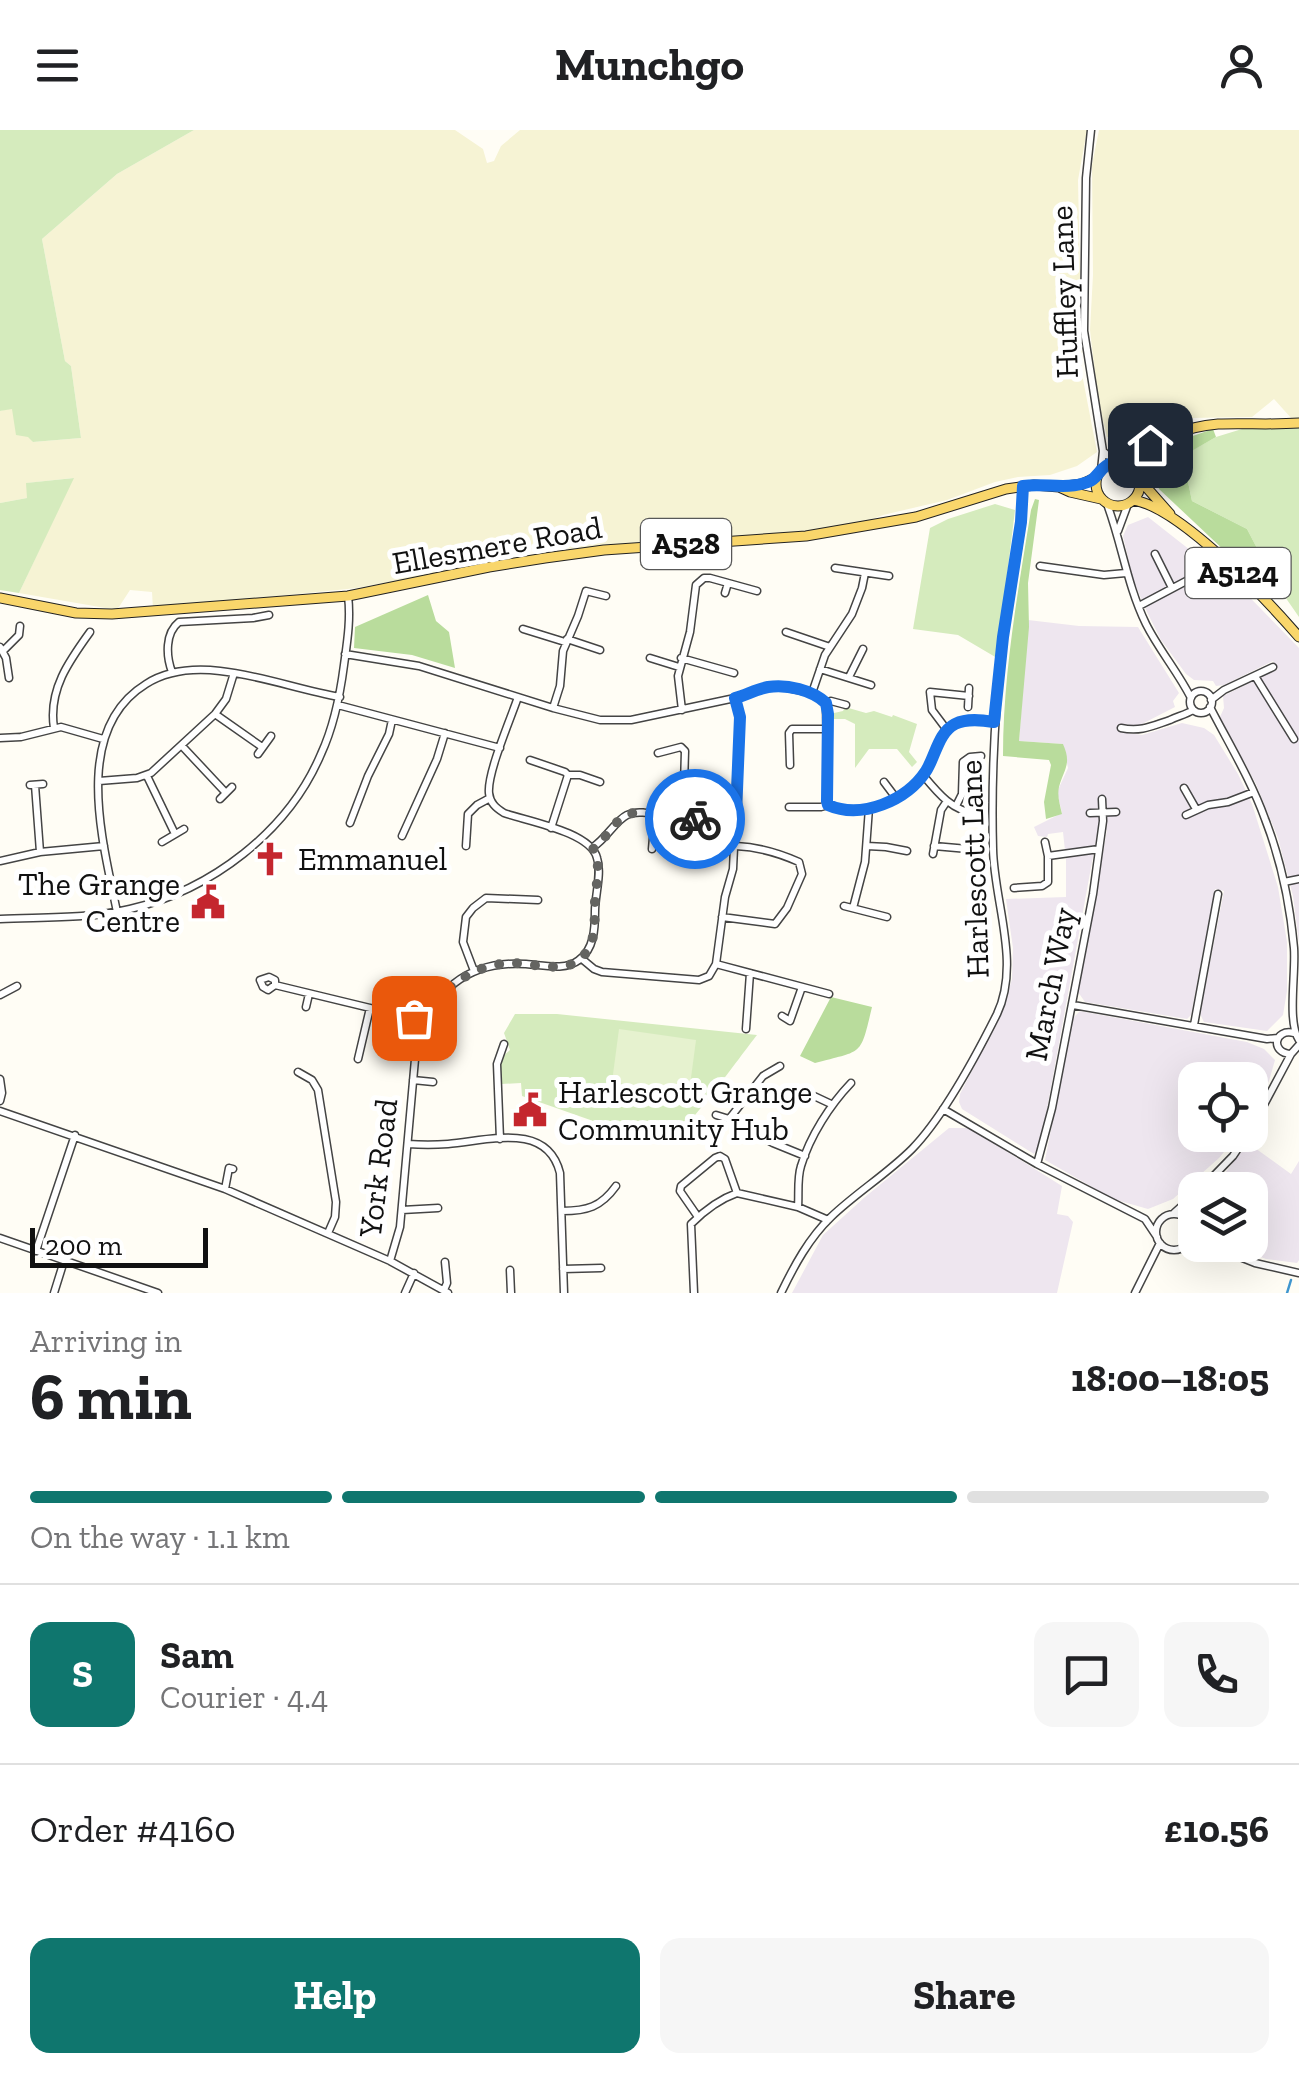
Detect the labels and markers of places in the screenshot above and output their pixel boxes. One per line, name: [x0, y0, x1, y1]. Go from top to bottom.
pin: [1108, 403, 1193, 488]
church icon: Emmanuel: [251, 840, 289, 878]
place label: Emmanuel: [298, 840, 447, 878]
place label: The Grange Centre: [18, 865, 180, 940]
public building icon: The Grange Centre: [189, 883, 227, 921]
pin: [372, 976, 457, 1061]
place label: Harlescott Grange Community Hub: [558, 1073, 812, 1148]
public building icon: Harlescott Grange Community Hub: [511, 1091, 549, 1129]

